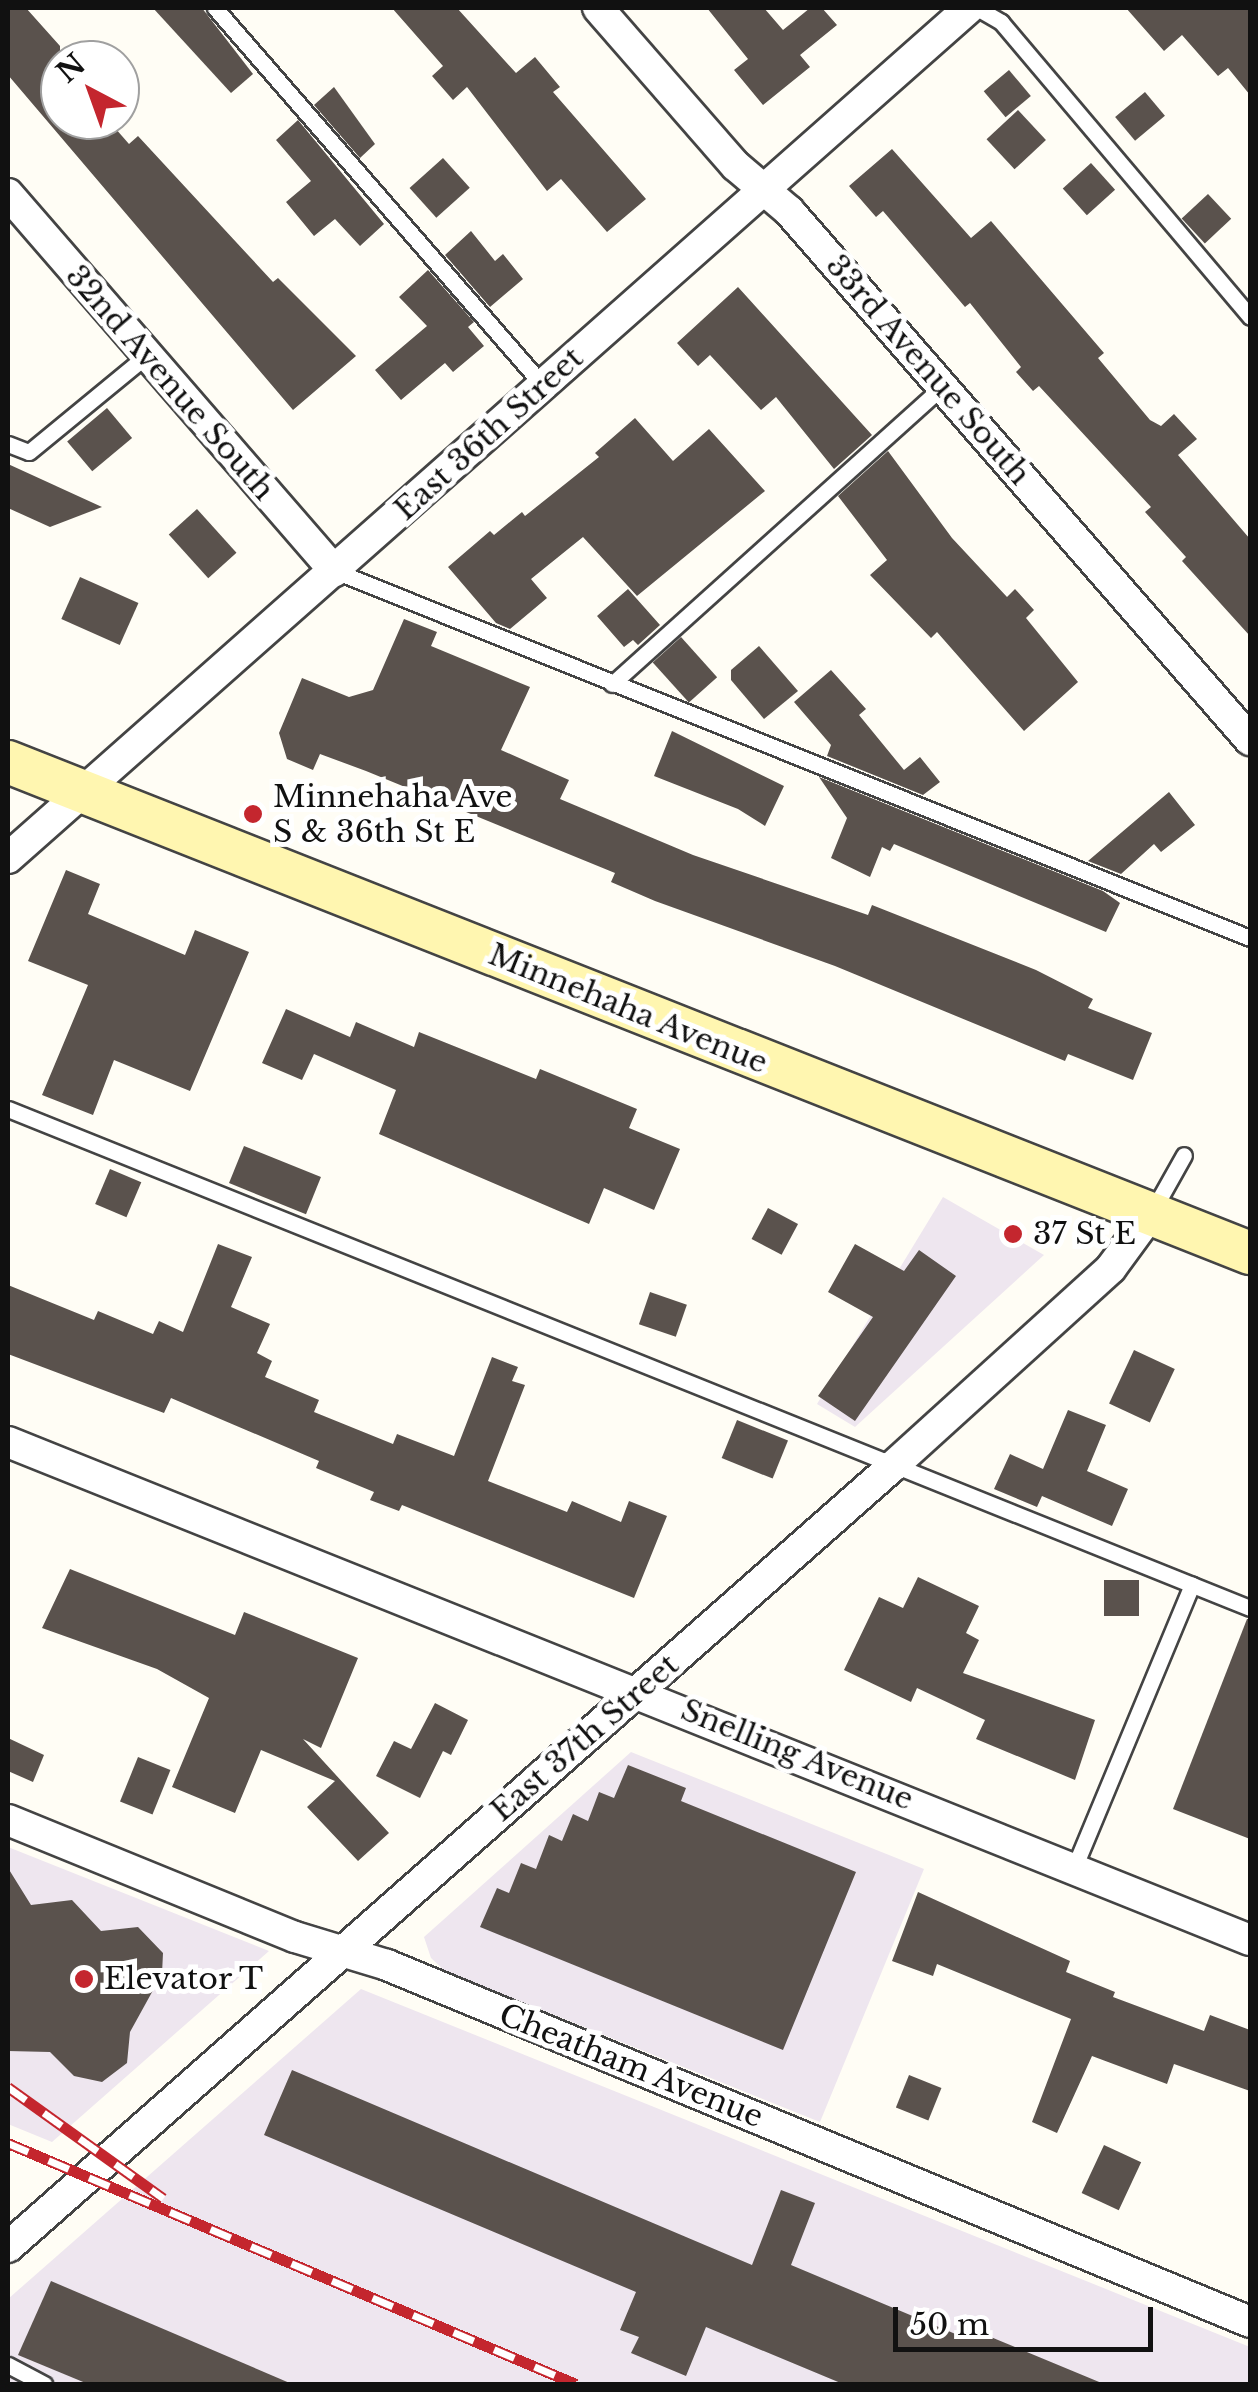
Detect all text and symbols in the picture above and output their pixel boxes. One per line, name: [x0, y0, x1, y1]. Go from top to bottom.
north arrow: [40, 40, 140, 140]
text: N: [50, 47, 93, 90]
street label: 33rd Avenue South: [818, 247, 1038, 493]
street label: 32nd Avenue South: [58, 258, 282, 508]
street label: East 36th Street: [388, 340, 590, 528]
place label: Minnehaha Ave S & 36th St E: [273, 779, 514, 850]
marker: Minnehaha Ave S & 36th St E: [242, 803, 264, 825]
street label: Minnehaha Avenue: [483, 936, 773, 1082]
place label: 37 St E: [1033, 1216, 1136, 1252]
marker: 37 St E: [1002, 1223, 1024, 1245]
street label: East 37th Street: [484, 1647, 686, 1829]
street label: Snelling Avenue: [675, 1692, 919, 1818]
place label: Elevator T: [104, 1961, 265, 1997]
marker: Elevator T: [73, 1968, 95, 1990]
street label: Cheatham Avenue: [493, 1996, 769, 2136]
scale bar: [898, 2287, 1158, 2349]
text: 50 m: [910, 2306, 989, 2343]

